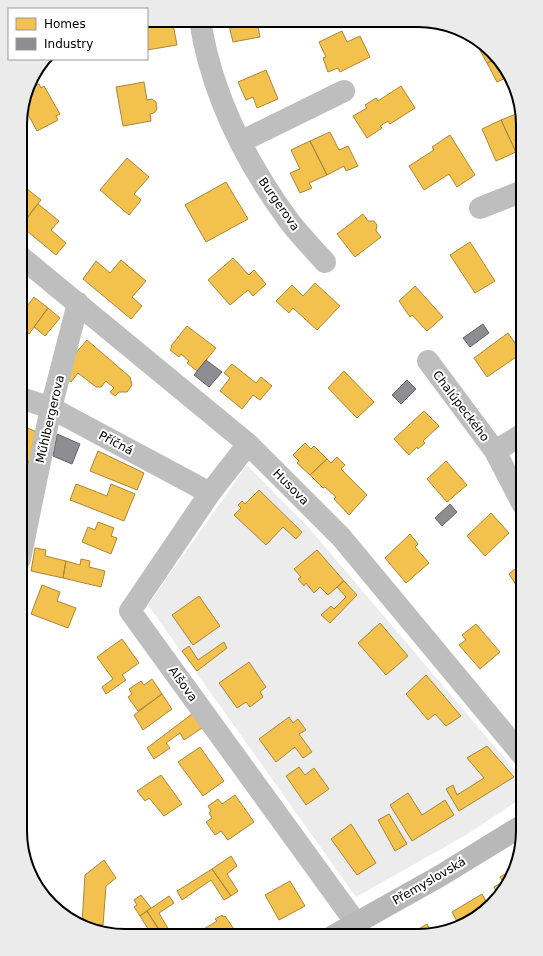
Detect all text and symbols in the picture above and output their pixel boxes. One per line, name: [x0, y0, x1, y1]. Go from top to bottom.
legend: [8, 8, 148, 60]
text: Homes: [44, 17, 86, 31]
text: Industry: [44, 37, 93, 51]
street label: Burgerova: [255, 175, 303, 233]
street label: Chalúpeckého: [430, 368, 492, 444]
street label: Műhlbergerova: [33, 374, 67, 464]
street label: Příčná: [96, 428, 136, 458]
street label: Husova: [270, 466, 312, 508]
street label: Alšova: [166, 664, 200, 704]
street label: Přemyslovská: [390, 854, 468, 908]

